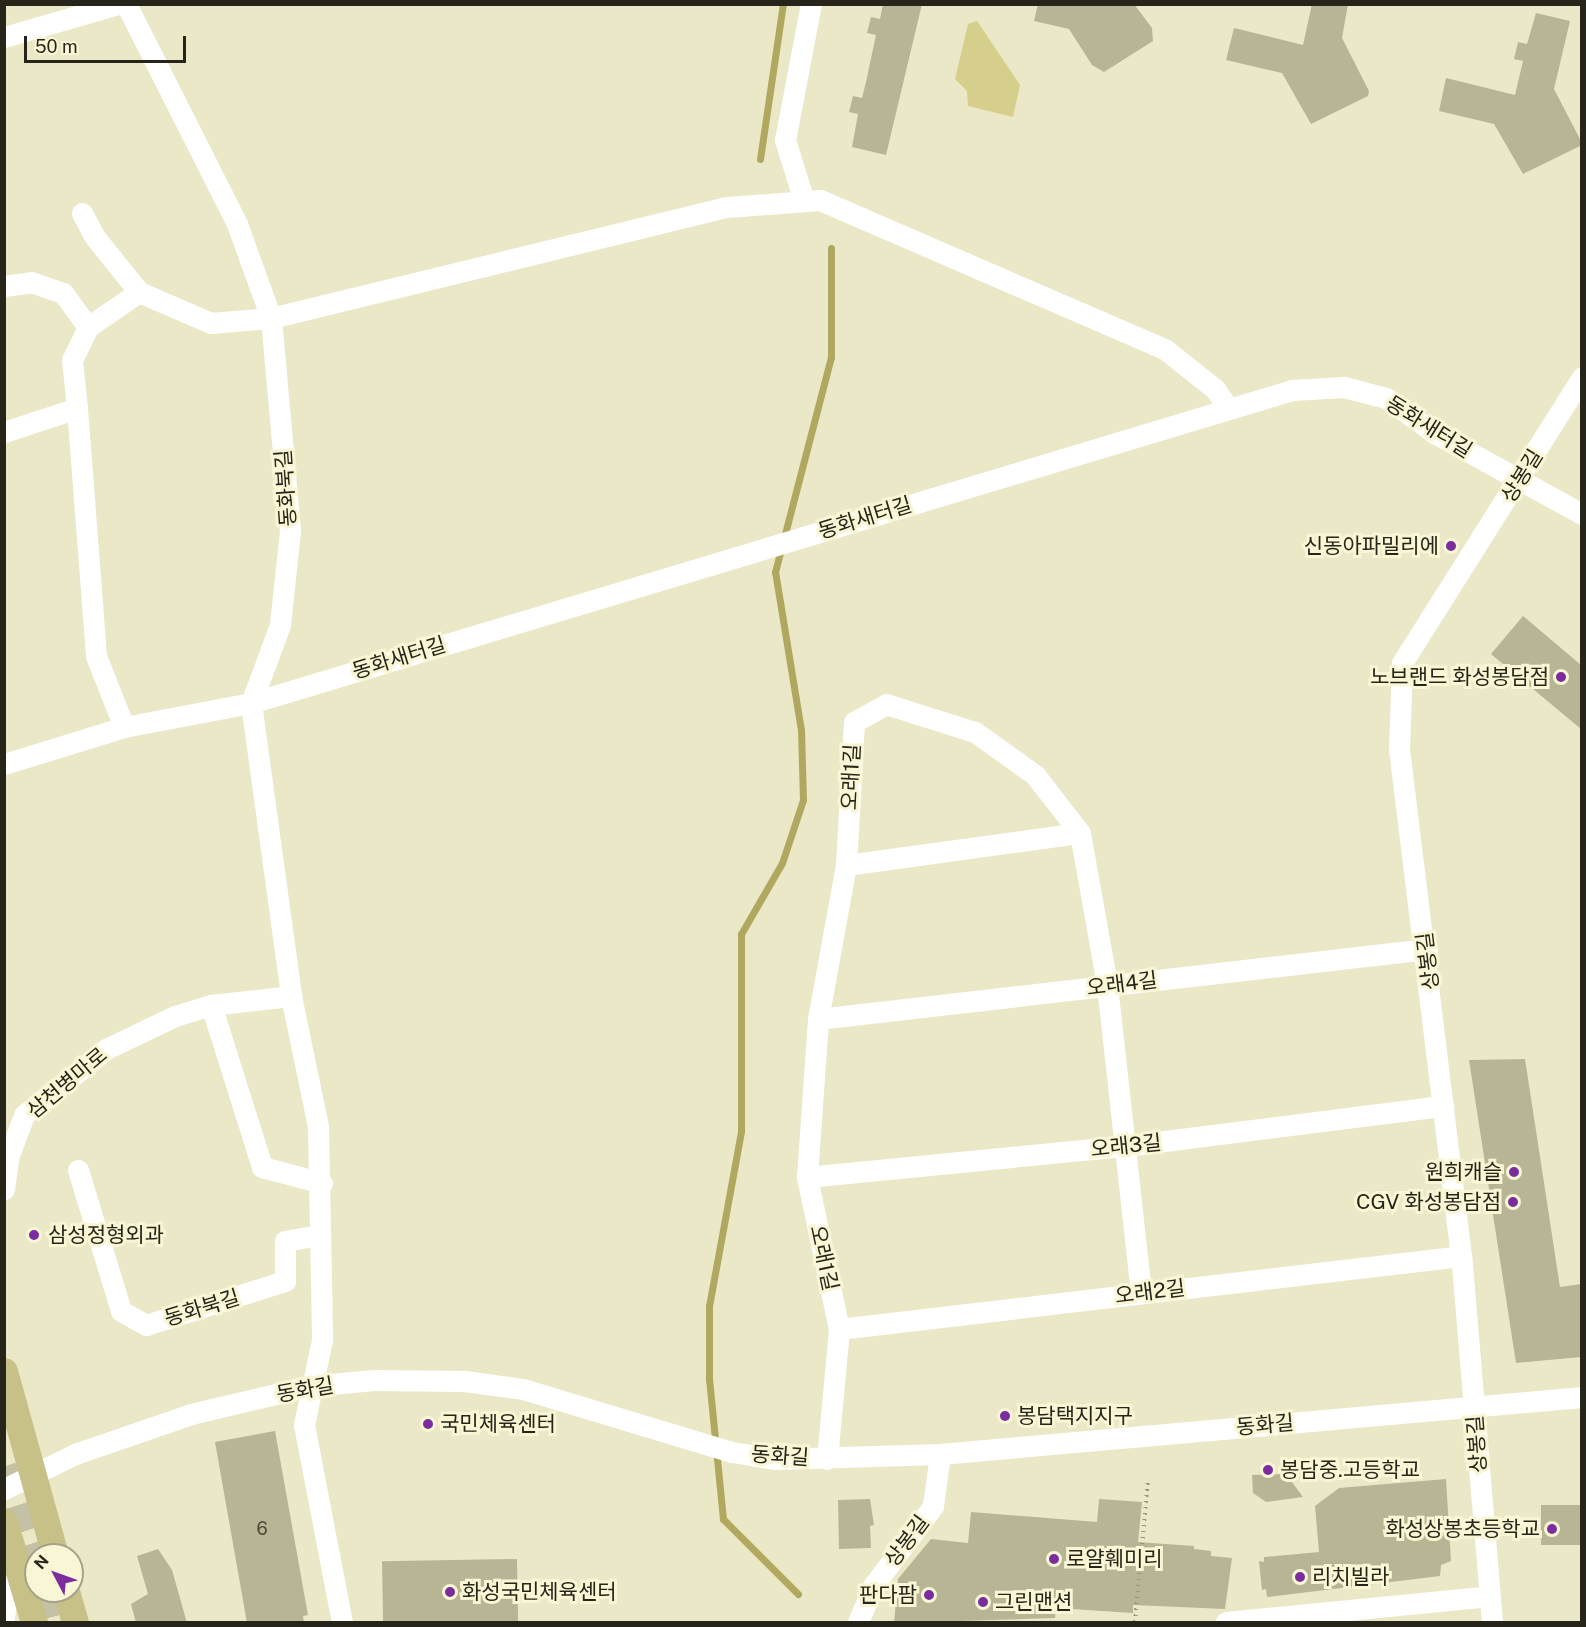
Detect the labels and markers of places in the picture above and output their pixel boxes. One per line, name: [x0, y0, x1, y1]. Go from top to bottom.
place label: 신동아파밀리에: [1304, 533, 1439, 559]
marker: 신동아파밀리에: [1444, 539, 1458, 553]
place label: 노브랜드 화성봉담점: [1370, 664, 1549, 690]
marker: 노브랜드 화성봉담점: [1554, 670, 1568, 684]
place label: 원희캐슬: [1425, 1159, 1502, 1185]
marker: 원희캐슬: [1507, 1165, 1521, 1179]
place label: CGV 화성봉담점: [1356, 1189, 1501, 1215]
marker: CGV 화성봉담점: [1506, 1195, 1520, 1209]
place label: 삼성정형외과: [48, 1222, 164, 1248]
marker: 삼성정형외과: [25, 1226, 43, 1244]
place label: 봉담택지지구: [1017, 1403, 1133, 1429]
marker: 봉담택지지구: [998, 1409, 1012, 1423]
place label: 국민체육센터: [440, 1411, 556, 1437]
marker: 국민체육센터: [421, 1417, 435, 1431]
place label: 봉담중.고등학교: [1280, 1457, 1420, 1483]
marker: 봉담중.고등학교: [1261, 1463, 1275, 1477]
place label: 화성상봉초등학교: [1385, 1516, 1540, 1542]
marker: 화성상봉초등학교: [1545, 1522, 1559, 1536]
place label: 로얄훼미리: [1066, 1546, 1163, 1572]
marker: 로얄훼미리: [1047, 1552, 1061, 1566]
place label: 리치빌라: [1312, 1564, 1389, 1590]
marker: 리치빌라: [1293, 1570, 1307, 1584]
place label: 화성국민체육센터: [462, 1579, 617, 1605]
place label: 판다팜: [859, 1582, 917, 1608]
marker: 화성국민체육센터: [443, 1585, 457, 1599]
marker: 판다팜: [922, 1588, 936, 1602]
place label: 그린맨션: [995, 1589, 1072, 1615]
marker: 그린맨션: [976, 1595, 990, 1609]

